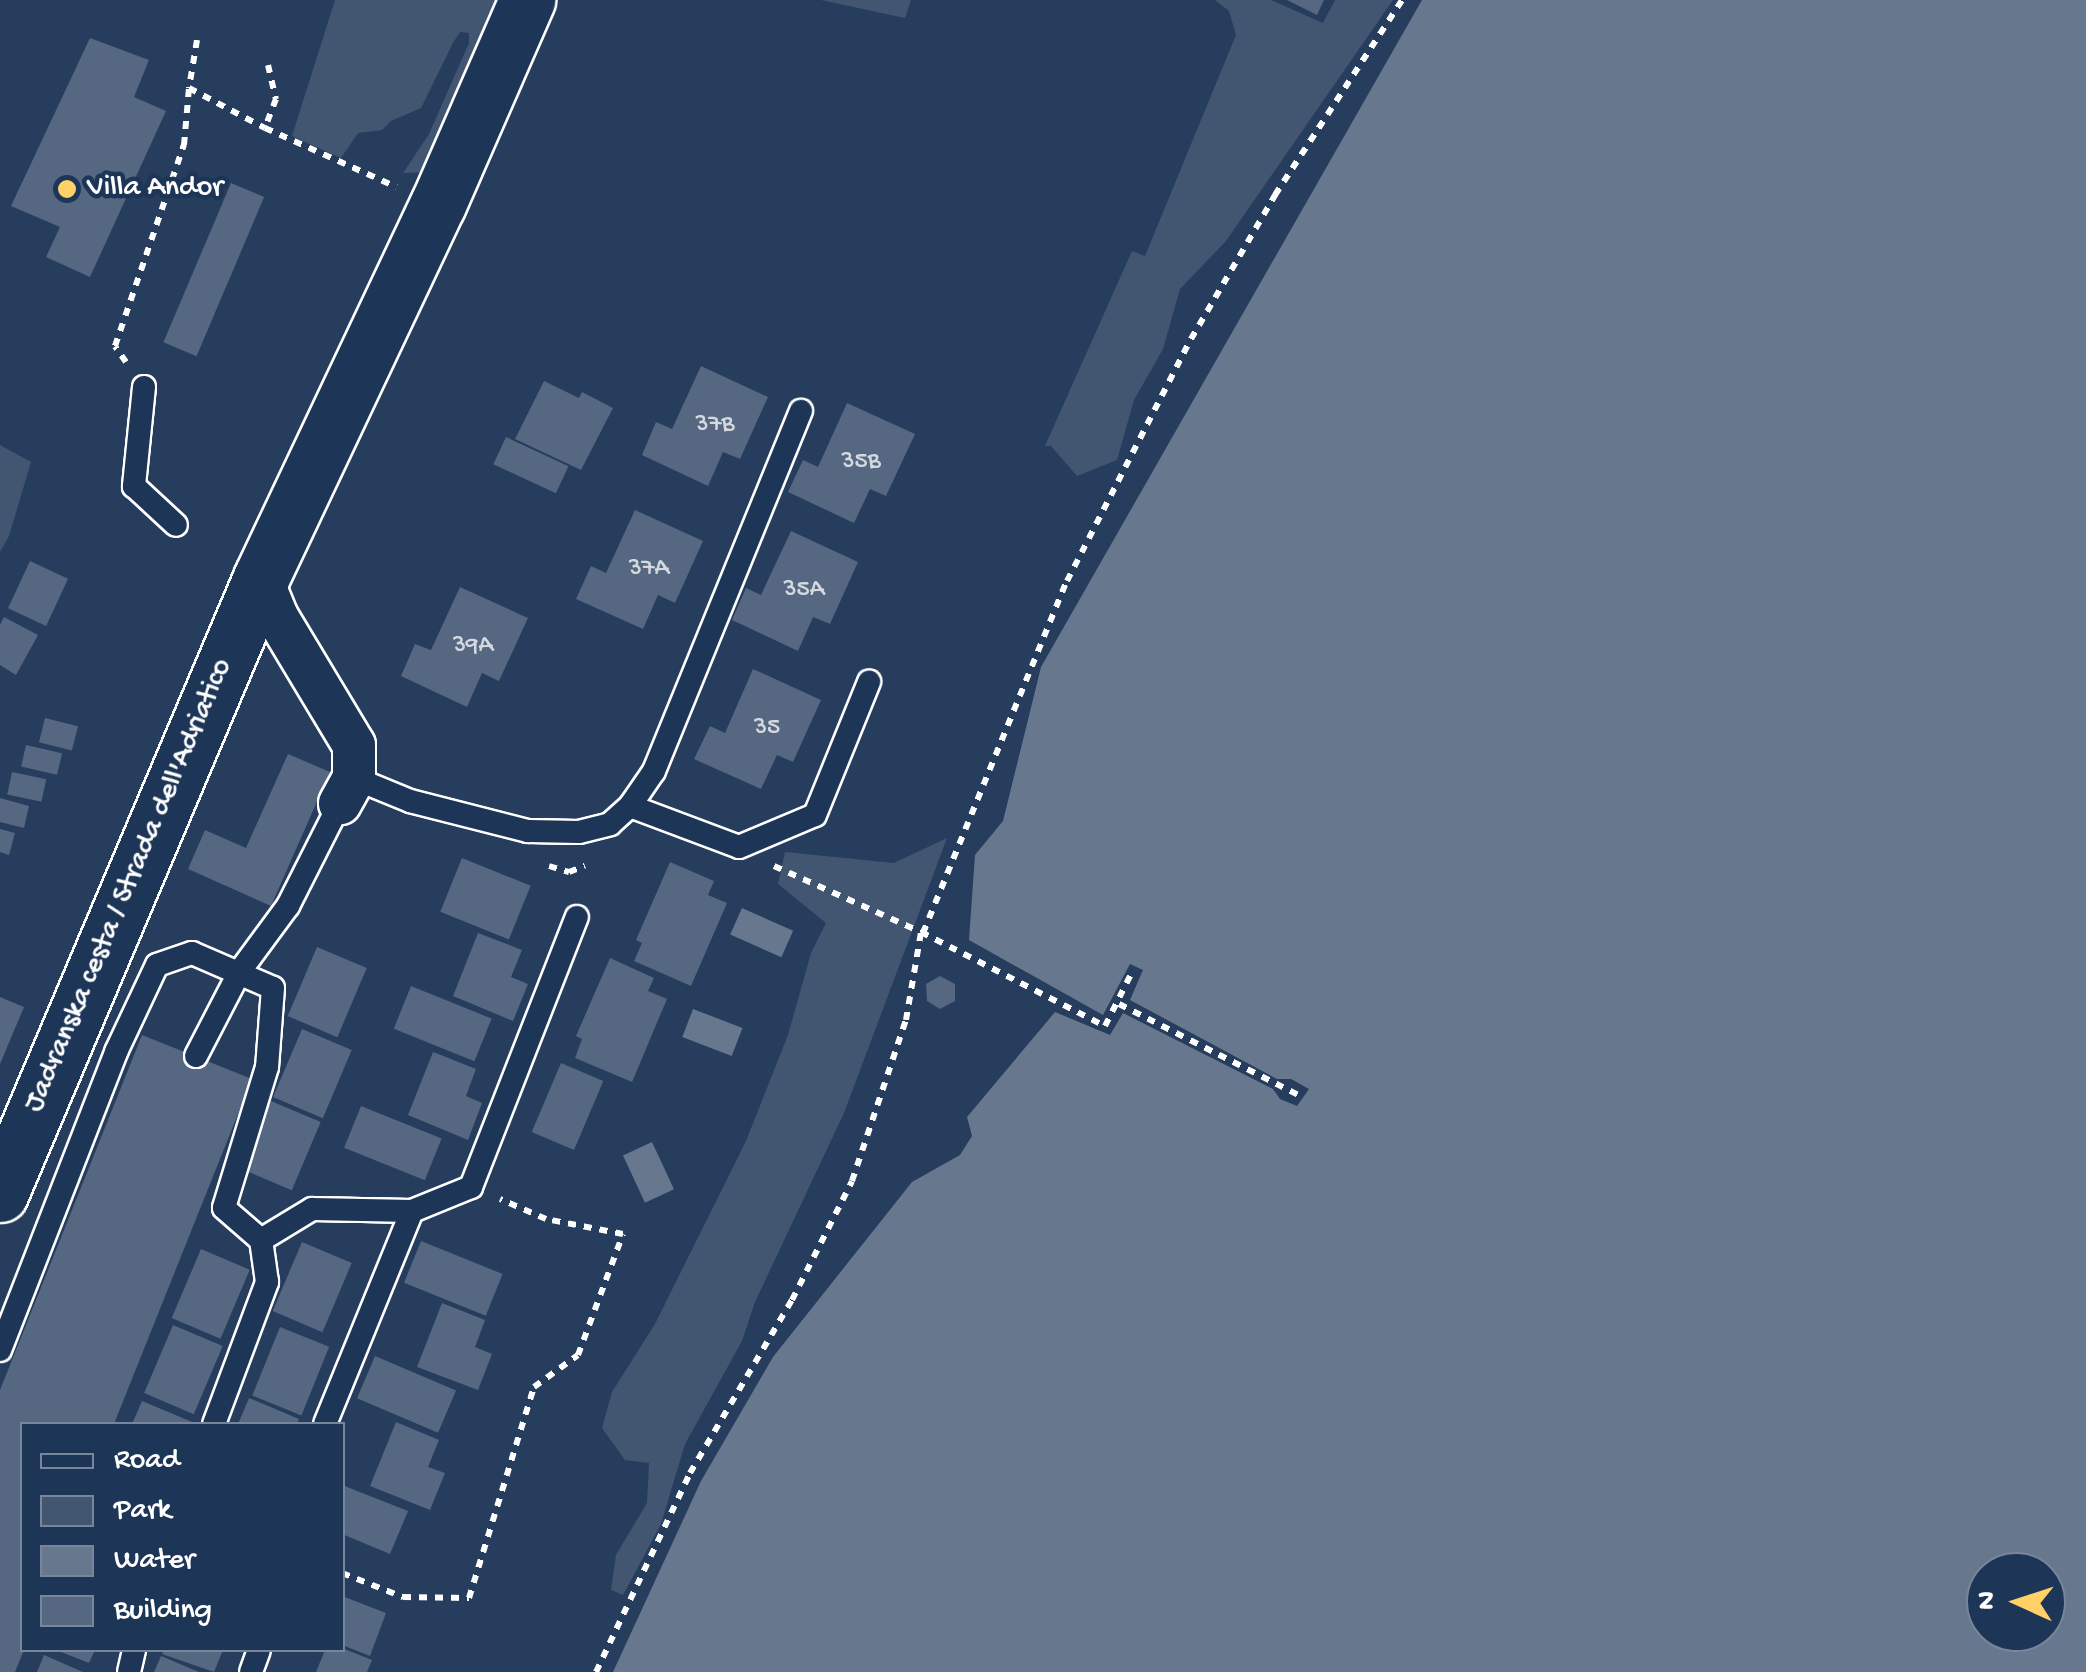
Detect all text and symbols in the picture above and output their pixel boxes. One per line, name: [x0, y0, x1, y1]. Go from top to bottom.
place label: Villa Andor: [87, 171, 223, 207]
marker: Villa Andor: [56, 178, 78, 200]
house number: 37B: [696, 411, 734, 441]
house number: 35B: [842, 448, 880, 478]
house number: 37A: [629, 555, 669, 585]
house number: 35A: [784, 576, 824, 606]
house number: 39A: [453, 632, 493, 662]
street label: Jadranska cesta / Strada dell'Adriatico: [18, 654, 242, 1118]
house number: 35: [754, 714, 780, 744]
legend: [20, 1422, 345, 1652]
text: Road: [114, 1444, 180, 1479]
text: Park: [114, 1494, 171, 1529]
text: Water: [114, 1544, 195, 1579]
north arrow: [1966, 1552, 2066, 1652]
text: N: [1971, 1591, 2004, 1611]
text: Building: [114, 1594, 212, 1629]

